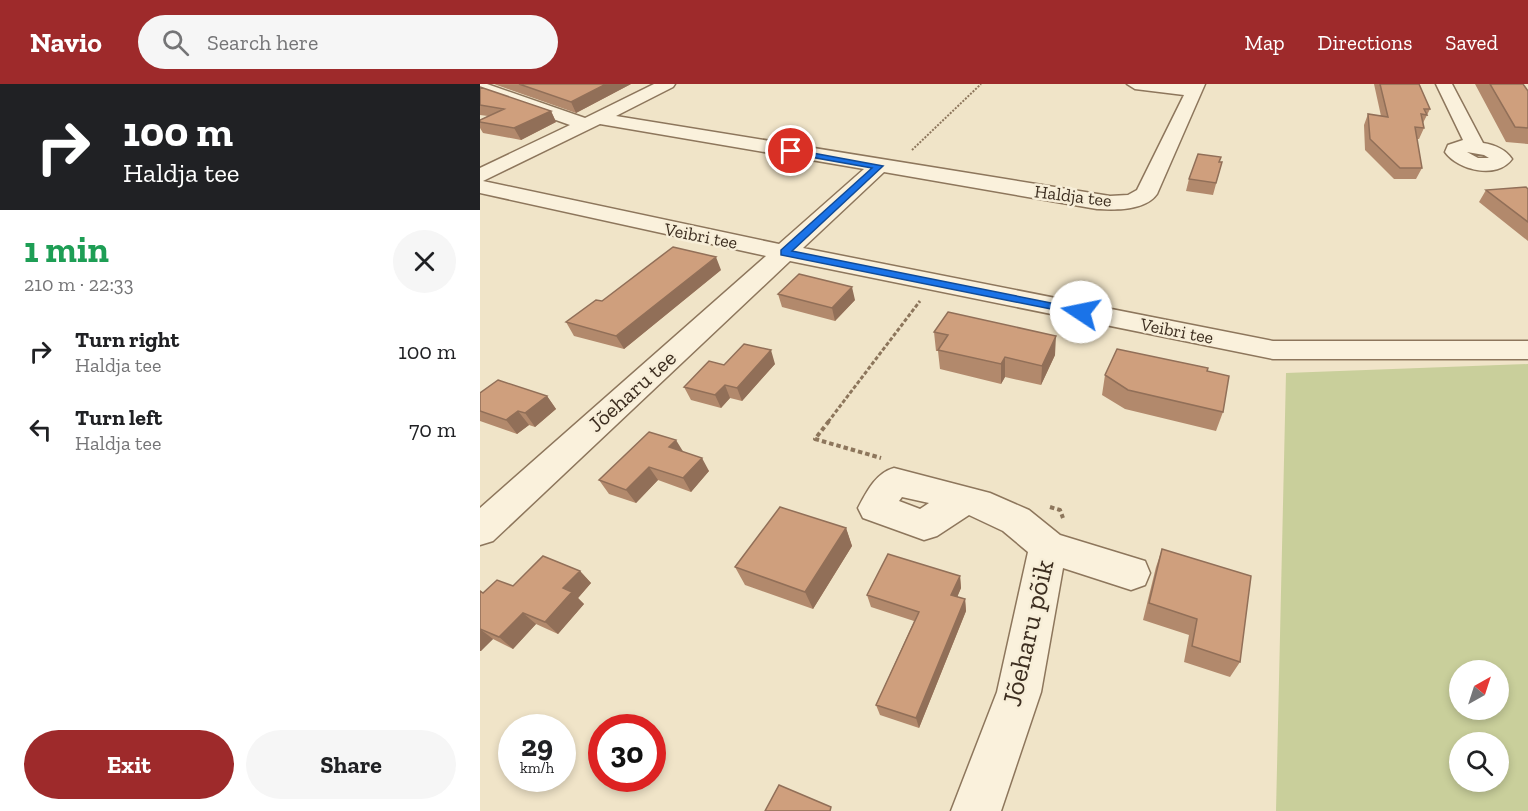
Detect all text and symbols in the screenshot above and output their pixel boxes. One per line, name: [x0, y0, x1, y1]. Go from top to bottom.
search box: [138, 15, 558, 69]
text: Navio: [30, 26, 102, 59]
icon: search: [159, 26, 192, 59]
text: Search here: [207, 29, 318, 56]
text: Map: [1245, 30, 1285, 55]
text: Directions: [1318, 30, 1412, 55]
text: Saved: [1445, 30, 1498, 55]
text: 100 m: [123, 106, 233, 157]
icon: right: [24, 108, 102, 186]
pin: [765, 125, 816, 176]
icon: arrive: [774, 134, 807, 167]
text: Haldja tee: [123, 157, 240, 189]
street label: Haldja tee: [1033, 180, 1113, 212]
street label: Veibri tee: [662, 218, 739, 254]
text: 1 min: [24, 228, 109, 271]
button: close: [393, 230, 456, 293]
text: 210 m · 22:33: [24, 272, 133, 296]
position arrow: [1049, 280, 1113, 344]
street label: Veibri tee: [1138, 313, 1215, 349]
text: Turn right: [75, 326, 179, 353]
icon: right: [24, 335, 57, 368]
text: 100 m: [398, 338, 456, 365]
street label: Jõeharu tee: [582, 344, 682, 438]
text: Haldja tee: [75, 353, 161, 377]
text: Turn left: [75, 404, 162, 431]
icon: left: [24, 413, 57, 446]
text: 70 m: [409, 416, 456, 443]
text: Haldja tee: [75, 431, 161, 455]
street label: Jõeharu põik: [996, 557, 1060, 709]
north arrow: [1449, 660, 1509, 720]
map controls: [1449, 660, 1509, 792]
speed limit sign: 30: [588, 714, 666, 792]
text: 29: [521, 728, 553, 764]
button: Exit: [24, 730, 234, 799]
button: Share: [246, 730, 456, 799]
button: search: [1449, 732, 1509, 792]
text: km/h: [520, 759, 554, 777]

